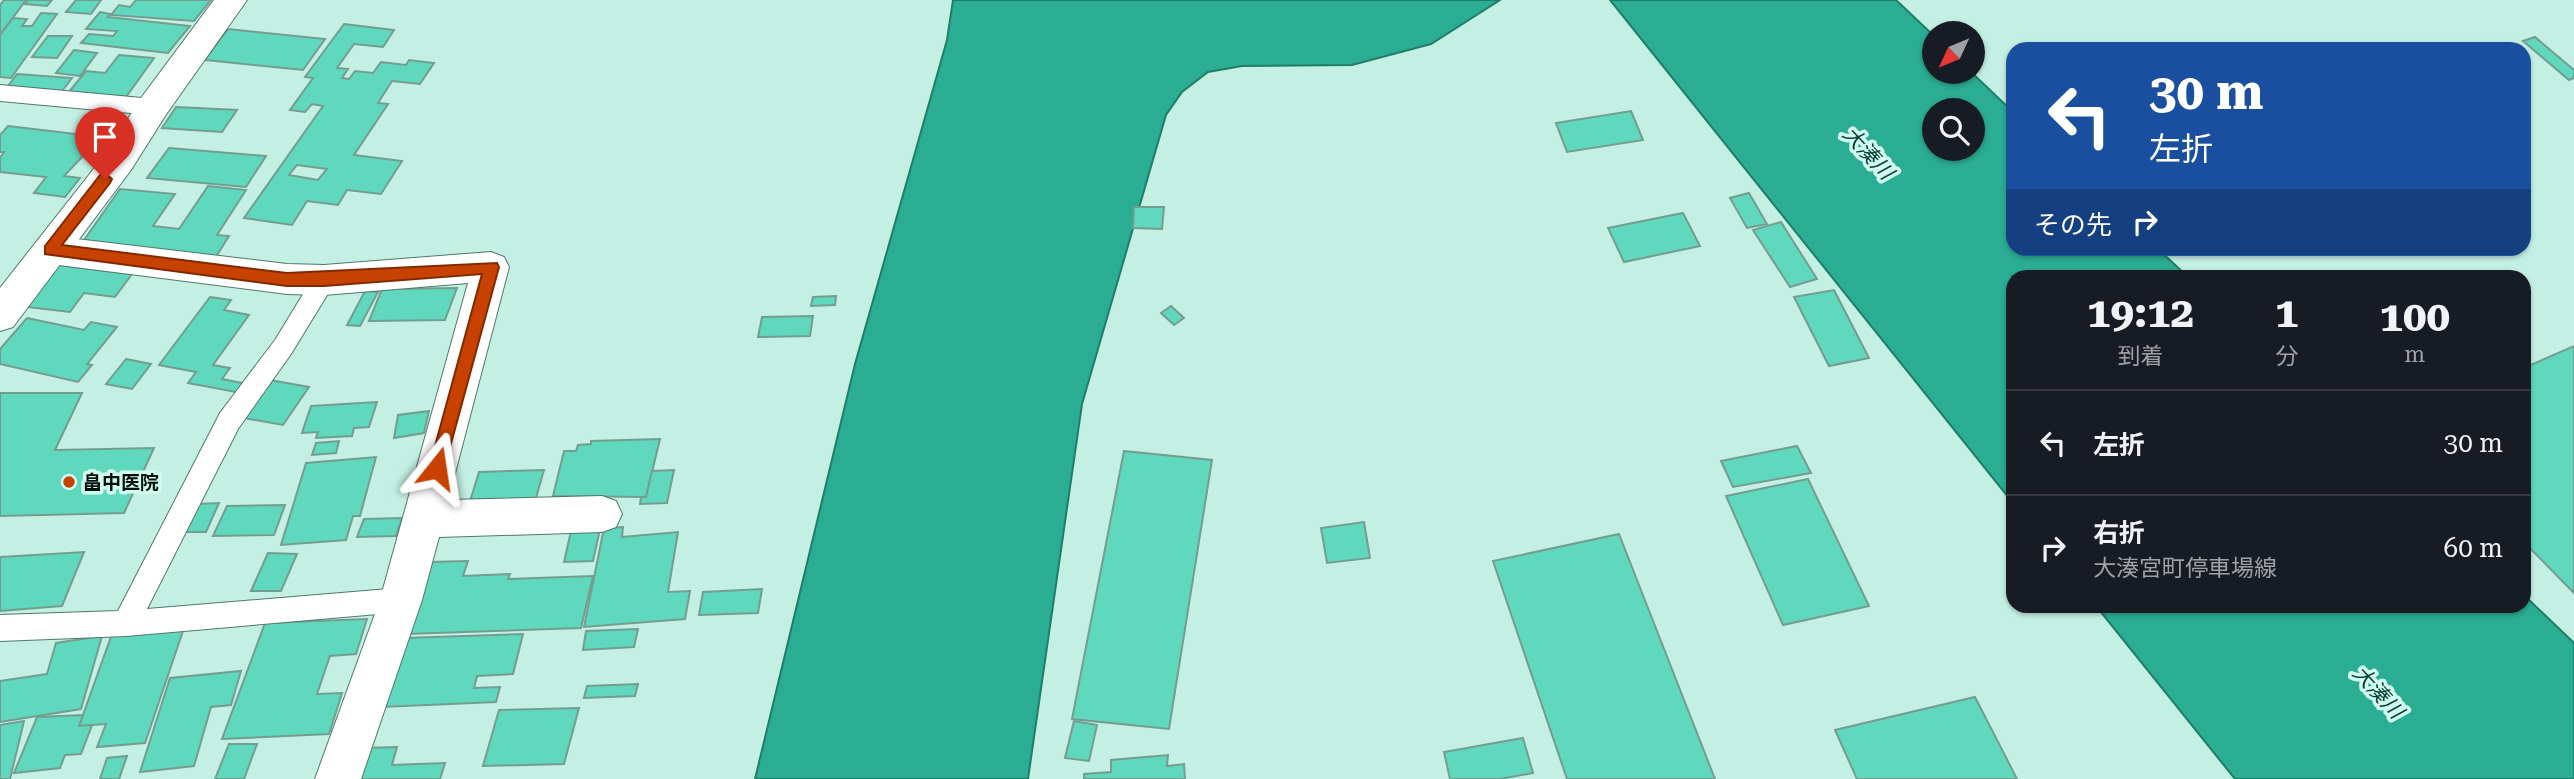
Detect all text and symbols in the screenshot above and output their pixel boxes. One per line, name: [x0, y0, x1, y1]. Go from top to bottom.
north arrow: [1922, 21, 1984, 84]
map controls: [1922, 21, 1985, 161]
text: 30 m: [2149, 64, 2264, 121]
icon: left: [2034, 70, 2125, 161]
button: search: [1922, 98, 1985, 161]
pin: [75, 107, 135, 179]
icon: arrive: [86, 118, 124, 156]
water label: 大湊川: [1838, 122, 1900, 186]
text: 左折: [2149, 130, 2213, 168]
icon: right: [2126, 203, 2164, 241]
text: その先: [2034, 210, 2112, 240]
text: 19:12: [2087, 288, 2194, 337]
text: 1: [2275, 288, 2299, 337]
text: 100: [2379, 292, 2450, 341]
text: m: [2404, 341, 2425, 368]
text: 到着: [2118, 343, 2164, 370]
text: 分: [2275, 343, 2298, 370]
icon: left: [2034, 424, 2072, 462]
text: 30 m: [2444, 428, 2503, 458]
text: 左折: [2093, 430, 2145, 460]
position arrow: [400, 431, 474, 505]
place label: 畠中医院: [83, 471, 159, 494]
marker: 畠中医院: [61, 474, 77, 490]
text: 右折: [2093, 518, 2145, 548]
icon: right: [2034, 529, 2072, 567]
text: 60 m: [2444, 533, 2503, 563]
text: 大湊宮町停車場線: [2093, 555, 2277, 582]
water label: 大湊川: [2348, 661, 2410, 725]

